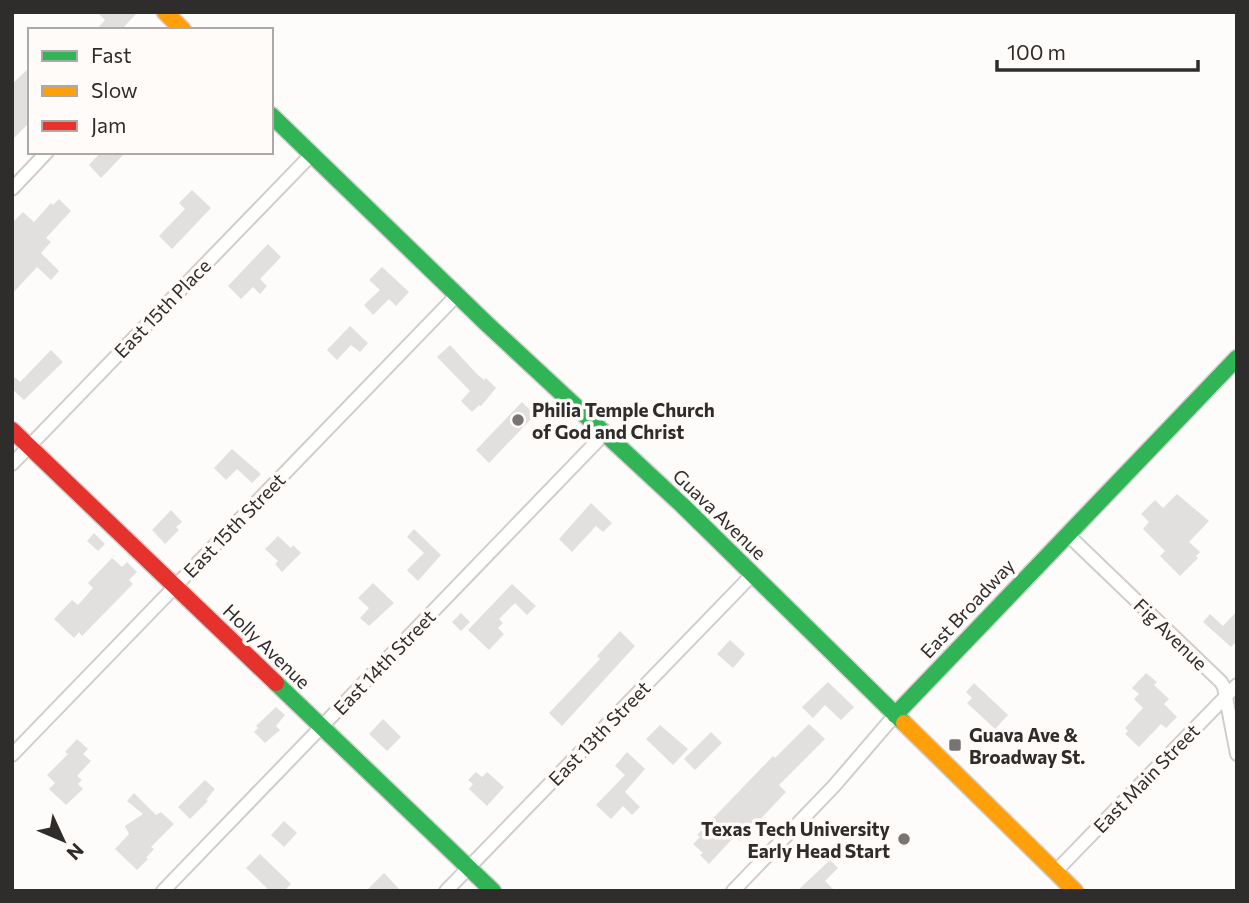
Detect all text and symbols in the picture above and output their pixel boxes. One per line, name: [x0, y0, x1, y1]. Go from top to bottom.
legend: [28, 28, 273, 154]
scale bar: [997, 28, 1198, 72]
text: 100 m: [1007, 39, 1066, 64]
text: Fast: [91, 42, 132, 67]
text: Slow: [91, 77, 138, 102]
text: Jam: [91, 112, 126, 137]
street label: East 15th Place: [109, 254, 215, 362]
place label: Philia Temple Church of God and Christ: [532, 398, 715, 443]
marker: Philia Temple Church of God and Christ: [510, 412, 526, 428]
street label: Guava Avenue: [669, 464, 771, 564]
street label: East 15th Street: [178, 468, 290, 582]
street label: East Broadway: [915, 553, 1019, 663]
street label: Fig Avenue: [1130, 593, 1212, 675]
street label: Holly Avenue: [219, 599, 315, 693]
street label: East 14th Street: [328, 605, 440, 719]
street label: East 13th Street: [543, 676, 655, 790]
street label: East Main Street: [1088, 719, 1204, 837]
place label: Guava Ave & Broadway St.: [969, 723, 1085, 768]
marker: Guava Ave & Broadway St.: [947, 737, 963, 753]
north arrow: [28, 805, 98, 875]
place label: Texas Tech University Early Head Start: [701, 817, 891, 862]
marker: Texas Tech University Early Head Start: [896, 831, 912, 847]
text: N: [62, 839, 89, 865]

